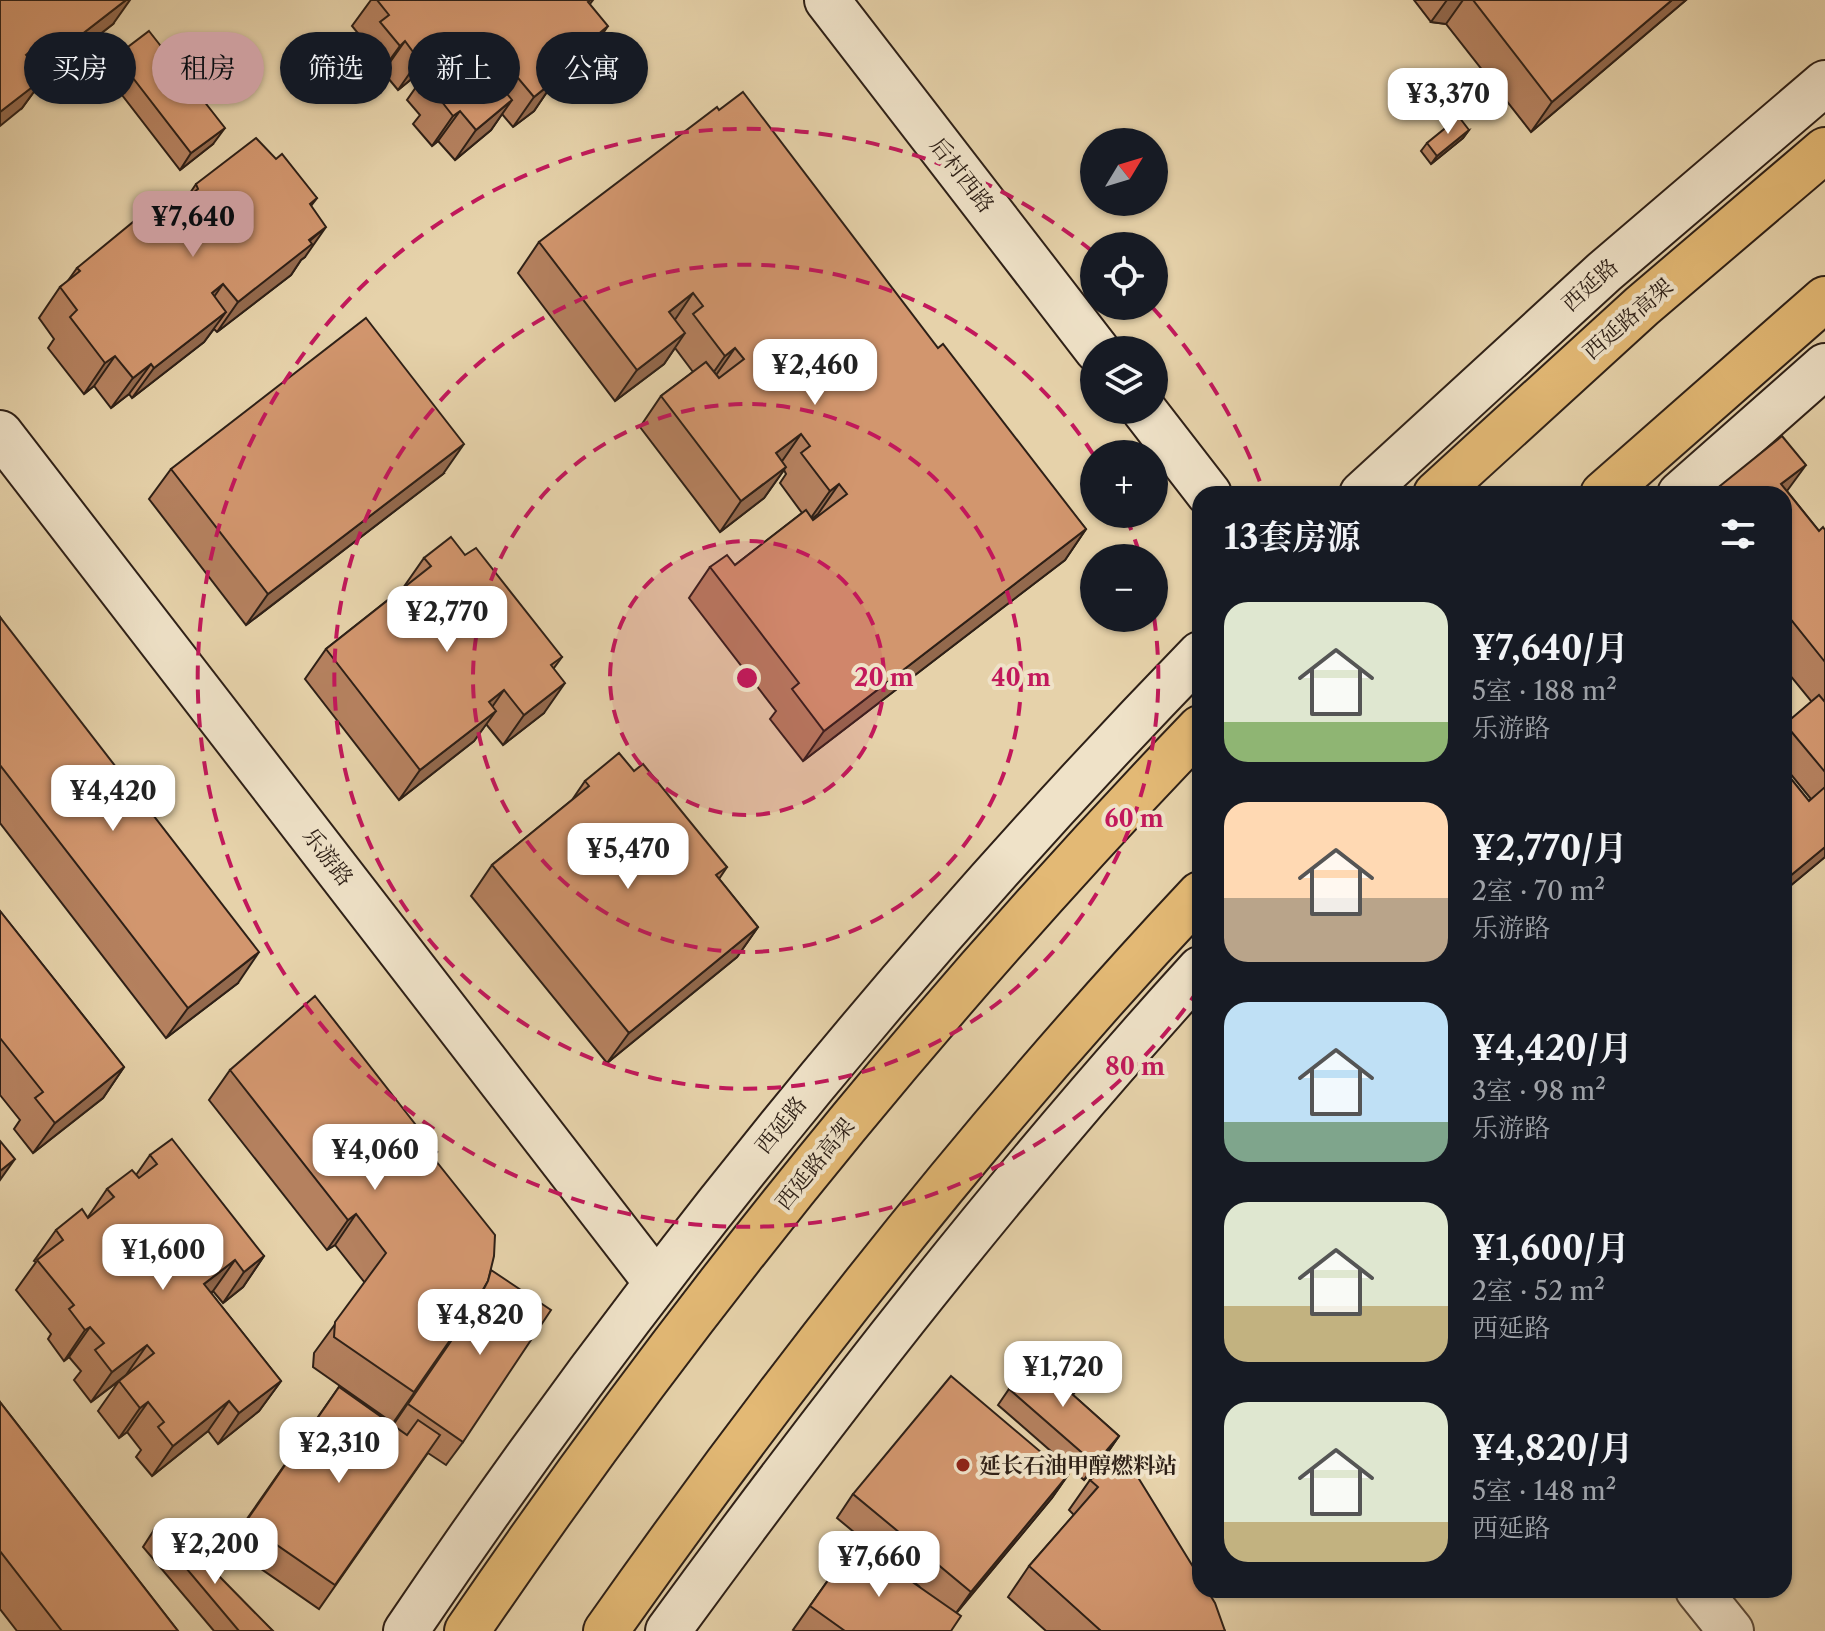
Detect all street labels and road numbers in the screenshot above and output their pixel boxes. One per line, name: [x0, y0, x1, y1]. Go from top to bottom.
street label: 后村西路: [924, 132, 1000, 218]
street label: 西延路: [1556, 253, 1624, 317]
street label: 西延路高架: [1578, 273, 1678, 365]
street label: 乐游路: [297, 823, 359, 891]
street label: 西延路: [750, 1091, 812, 1159]
street label: 西延路高架: [770, 1113, 860, 1215]

